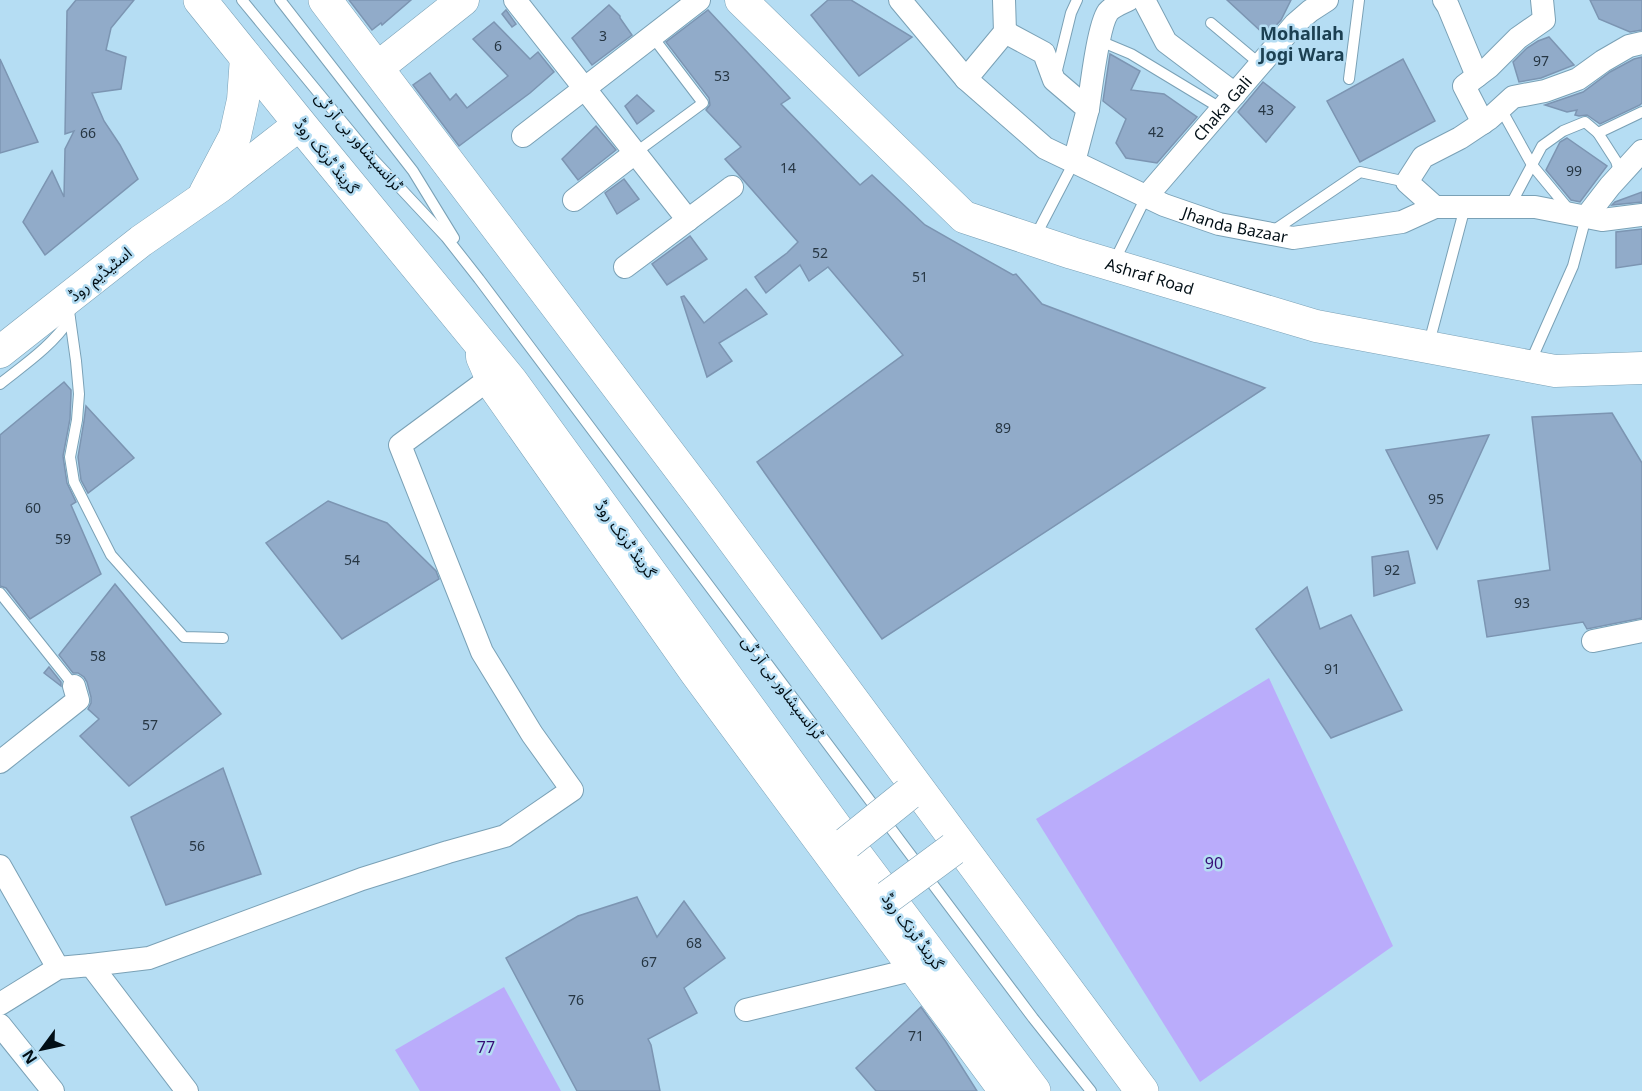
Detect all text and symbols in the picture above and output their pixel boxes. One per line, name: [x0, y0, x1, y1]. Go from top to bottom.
district label: Mohallah Jogi Wara: [1258, 21, 1344, 66]
house number: 3: [599, 26, 607, 45]
house number: 6: [494, 36, 502, 55]
house number: 97: [1533, 51, 1549, 70]
house number: 53: [714, 66, 730, 85]
street label: Chaka Gali: [1188, 71, 1257, 146]
street label: ٹرانسپشاور بی آر ٹی: [310, 87, 408, 196]
house number: 43: [1258, 100, 1274, 119]
street label: گرینڈ ٹرنک روڈ: [290, 114, 364, 198]
house number: 42: [1148, 122, 1164, 141]
house number: 66: [80, 123, 96, 142]
house number: 14: [780, 158, 796, 177]
house number: 99: [1566, 161, 1582, 180]
street label: Jhanda Bazaar: [1178, 201, 1290, 248]
street label: اسٹیڈیم روڈ: [64, 242, 137, 308]
house number: 52: [812, 243, 828, 262]
street label: Ashraf Road: [1103, 253, 1196, 300]
house number: 51: [912, 267, 928, 286]
house number: 89: [995, 418, 1011, 437]
house number: 95: [1428, 489, 1444, 508]
street label: گرینڈ ٹرنک روڈ: [590, 496, 662, 583]
house number: 60: [25, 498, 41, 517]
house number: 59: [55, 529, 71, 548]
house number: 54: [344, 550, 360, 569]
house number: 92: [1384, 560, 1400, 579]
house number: 93: [1514, 593, 1530, 612]
street label: ٹرانسپشاور بی آر ٹی: [737, 631, 829, 744]
house number: 58: [90, 646, 106, 665]
house number: 91: [1324, 659, 1340, 678]
house number: 57: [142, 715, 158, 734]
house number: 56: [189, 836, 205, 855]
park label: 90: [1205, 852, 1223, 874]
street label: گرینڈ ٹرنک روڈ: [877, 888, 949, 974]
house number: 68: [686, 933, 702, 952]
house number: 67: [641, 952, 657, 971]
house number: 76: [568, 990, 584, 1009]
north arrow: [12, 1019, 72, 1079]
house number: 71: [908, 1026, 924, 1045]
park label: 77: [477, 1036, 495, 1058]
text: N: [17, 1046, 42, 1069]

